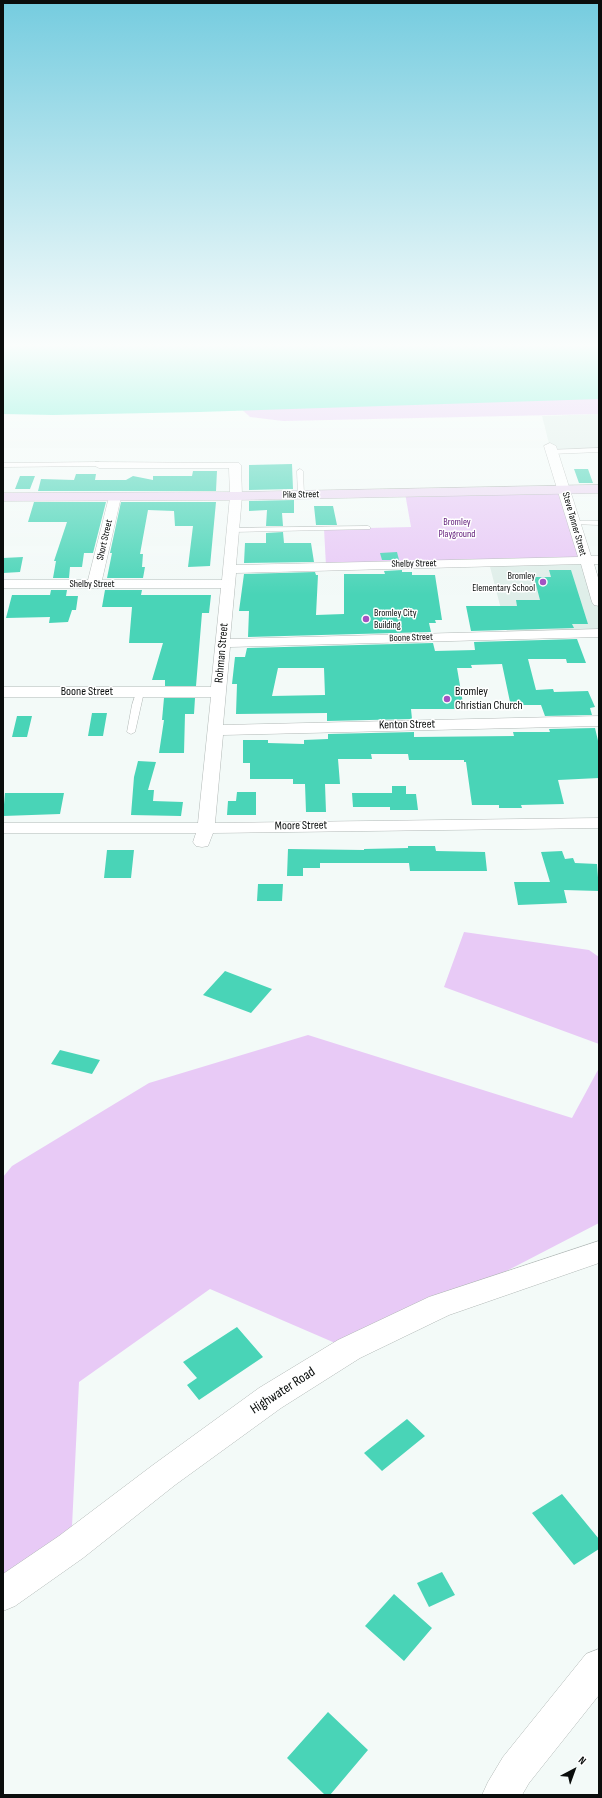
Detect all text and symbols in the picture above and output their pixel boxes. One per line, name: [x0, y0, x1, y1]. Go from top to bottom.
street label: Pike Street: [283, 489, 319, 501]
street label: Steve Tanner Street: [559, 491, 589, 557]
park label: Bromley Playground: [439, 516, 475, 540]
street label: Short Street: [94, 518, 116, 562]
street label: Shelby Street: [391, 558, 437, 570]
place label: Bromley Elementary School: [472, 570, 535, 594]
marker: Bromley Elementary School: [538, 577, 548, 587]
street label: Shelby Street: [69, 578, 115, 590]
place label: Bromley City Building: [374, 607, 417, 630]
marker: Bromley City Building: [361, 614, 371, 624]
street label: Rohman Street: [212, 622, 232, 684]
street label: Boone Street: [389, 631, 433, 645]
street label: Boone Street: [61, 685, 113, 699]
place label: Bromley Christian Church: [455, 685, 523, 713]
marker: Bromley Christian Church: [442, 694, 452, 704]
street label: Kenton Street: [379, 717, 435, 733]
street label: Moore Street: [275, 818, 327, 834]
street label: Highwater Road: [248, 1364, 318, 1418]
north arrow: [554, 1750, 594, 1790]
text: N: [576, 1754, 589, 1767]

